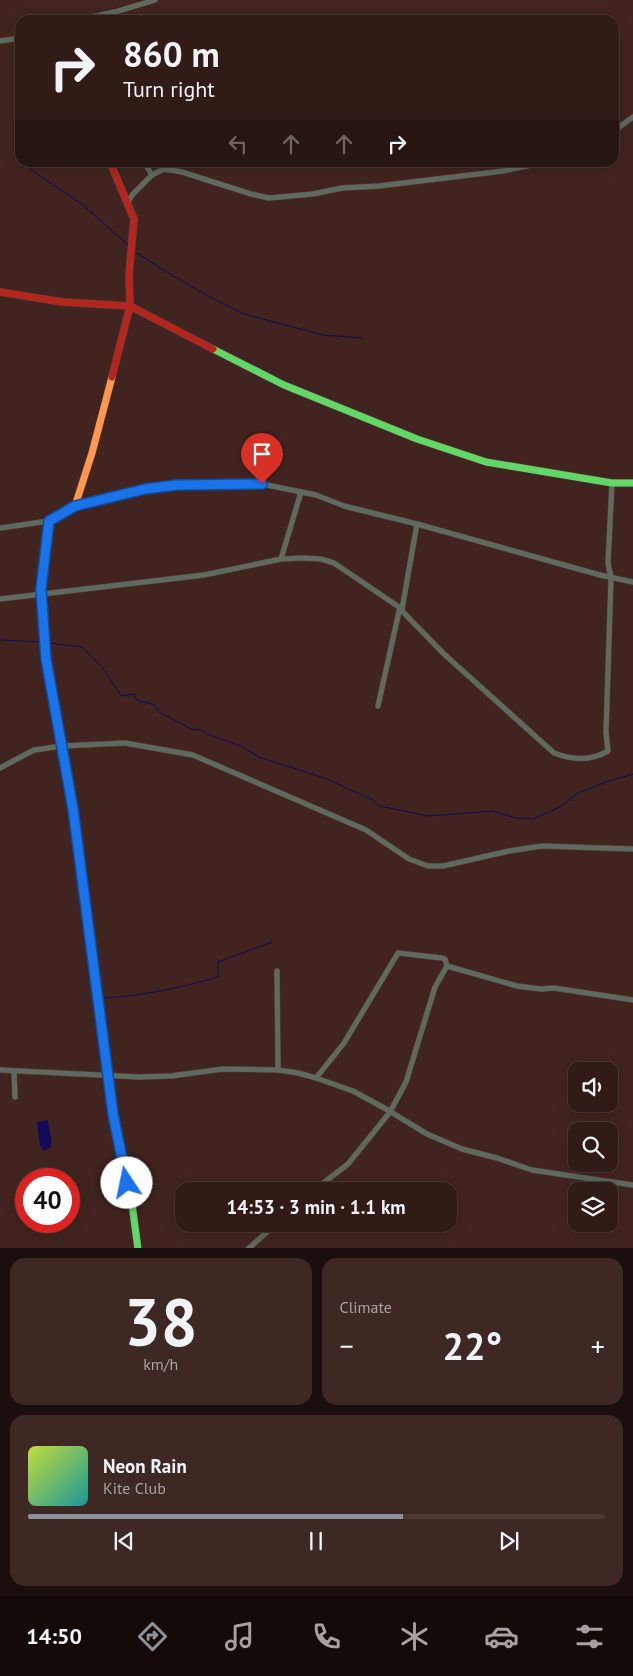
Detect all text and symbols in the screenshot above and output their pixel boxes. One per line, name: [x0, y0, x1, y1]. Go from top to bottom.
text: 860 m: [123, 31, 220, 77]
icon: right: [40, 35, 105, 100]
text: Turn right: [123, 75, 215, 103]
icon: left: [224, 130, 252, 158]
icon: ahead: [277, 130, 305, 158]
icon: ahead: [330, 130, 358, 158]
icon: right: [383, 130, 411, 158]
pin: [241, 433, 283, 484]
icon: arrive: [248, 440, 276, 468]
map controls: [568, 1062, 618, 1232]
button: sound: [568, 1062, 618, 1112]
button: search: [568, 1122, 618, 1172]
position arrow: [100, 1156, 152, 1208]
speed limit sign: 40: [15, 1168, 80, 1233]
button: layers: [568, 1182, 618, 1232]
text: 14:53 · 3 min · 1.1 km: [226, 1195, 406, 1219]
text: 38: [124, 1279, 198, 1363]
text: Climate: [340, 1297, 392, 1317]
text: 22°: [442, 1321, 502, 1370]
text: −: [340, 1327, 354, 1364]
text: +: [591, 1327, 605, 1364]
text: km/h: [143, 1354, 178, 1374]
text: Neon Rain: [103, 1454, 187, 1478]
text: Kite Club: [103, 1478, 166, 1498]
icon: previous: [110, 1527, 138, 1555]
icon: pause: [302, 1527, 330, 1555]
icon: next: [495, 1527, 523, 1555]
icon: directions: [135, 1619, 170, 1654]
icon: music: [222, 1619, 257, 1654]
icon: phone: [309, 1619, 344, 1654]
icon: climate: [397, 1619, 432, 1654]
icon: car: [484, 1619, 519, 1654]
icon: filters: [572, 1619, 607, 1654]
text: 14:50: [26, 1622, 82, 1650]

